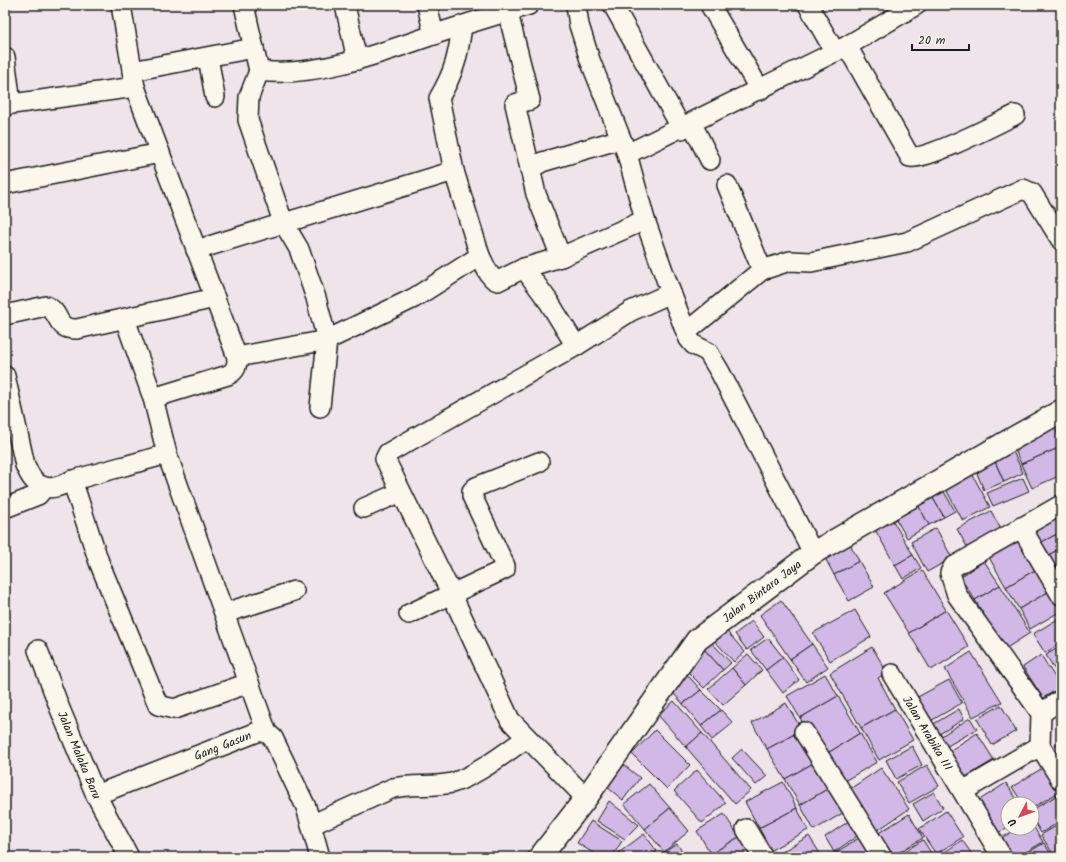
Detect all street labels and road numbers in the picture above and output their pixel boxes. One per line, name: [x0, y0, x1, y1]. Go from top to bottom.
street label: Jalan Bintara Jaya: [718, 555, 806, 628]
street label: Jalan Arabika III: [898, 692, 958, 774]
street label: Jalan Malaka Baru: [52, 708, 106, 803]
street label: Gang Gasun: [191, 726, 254, 765]

